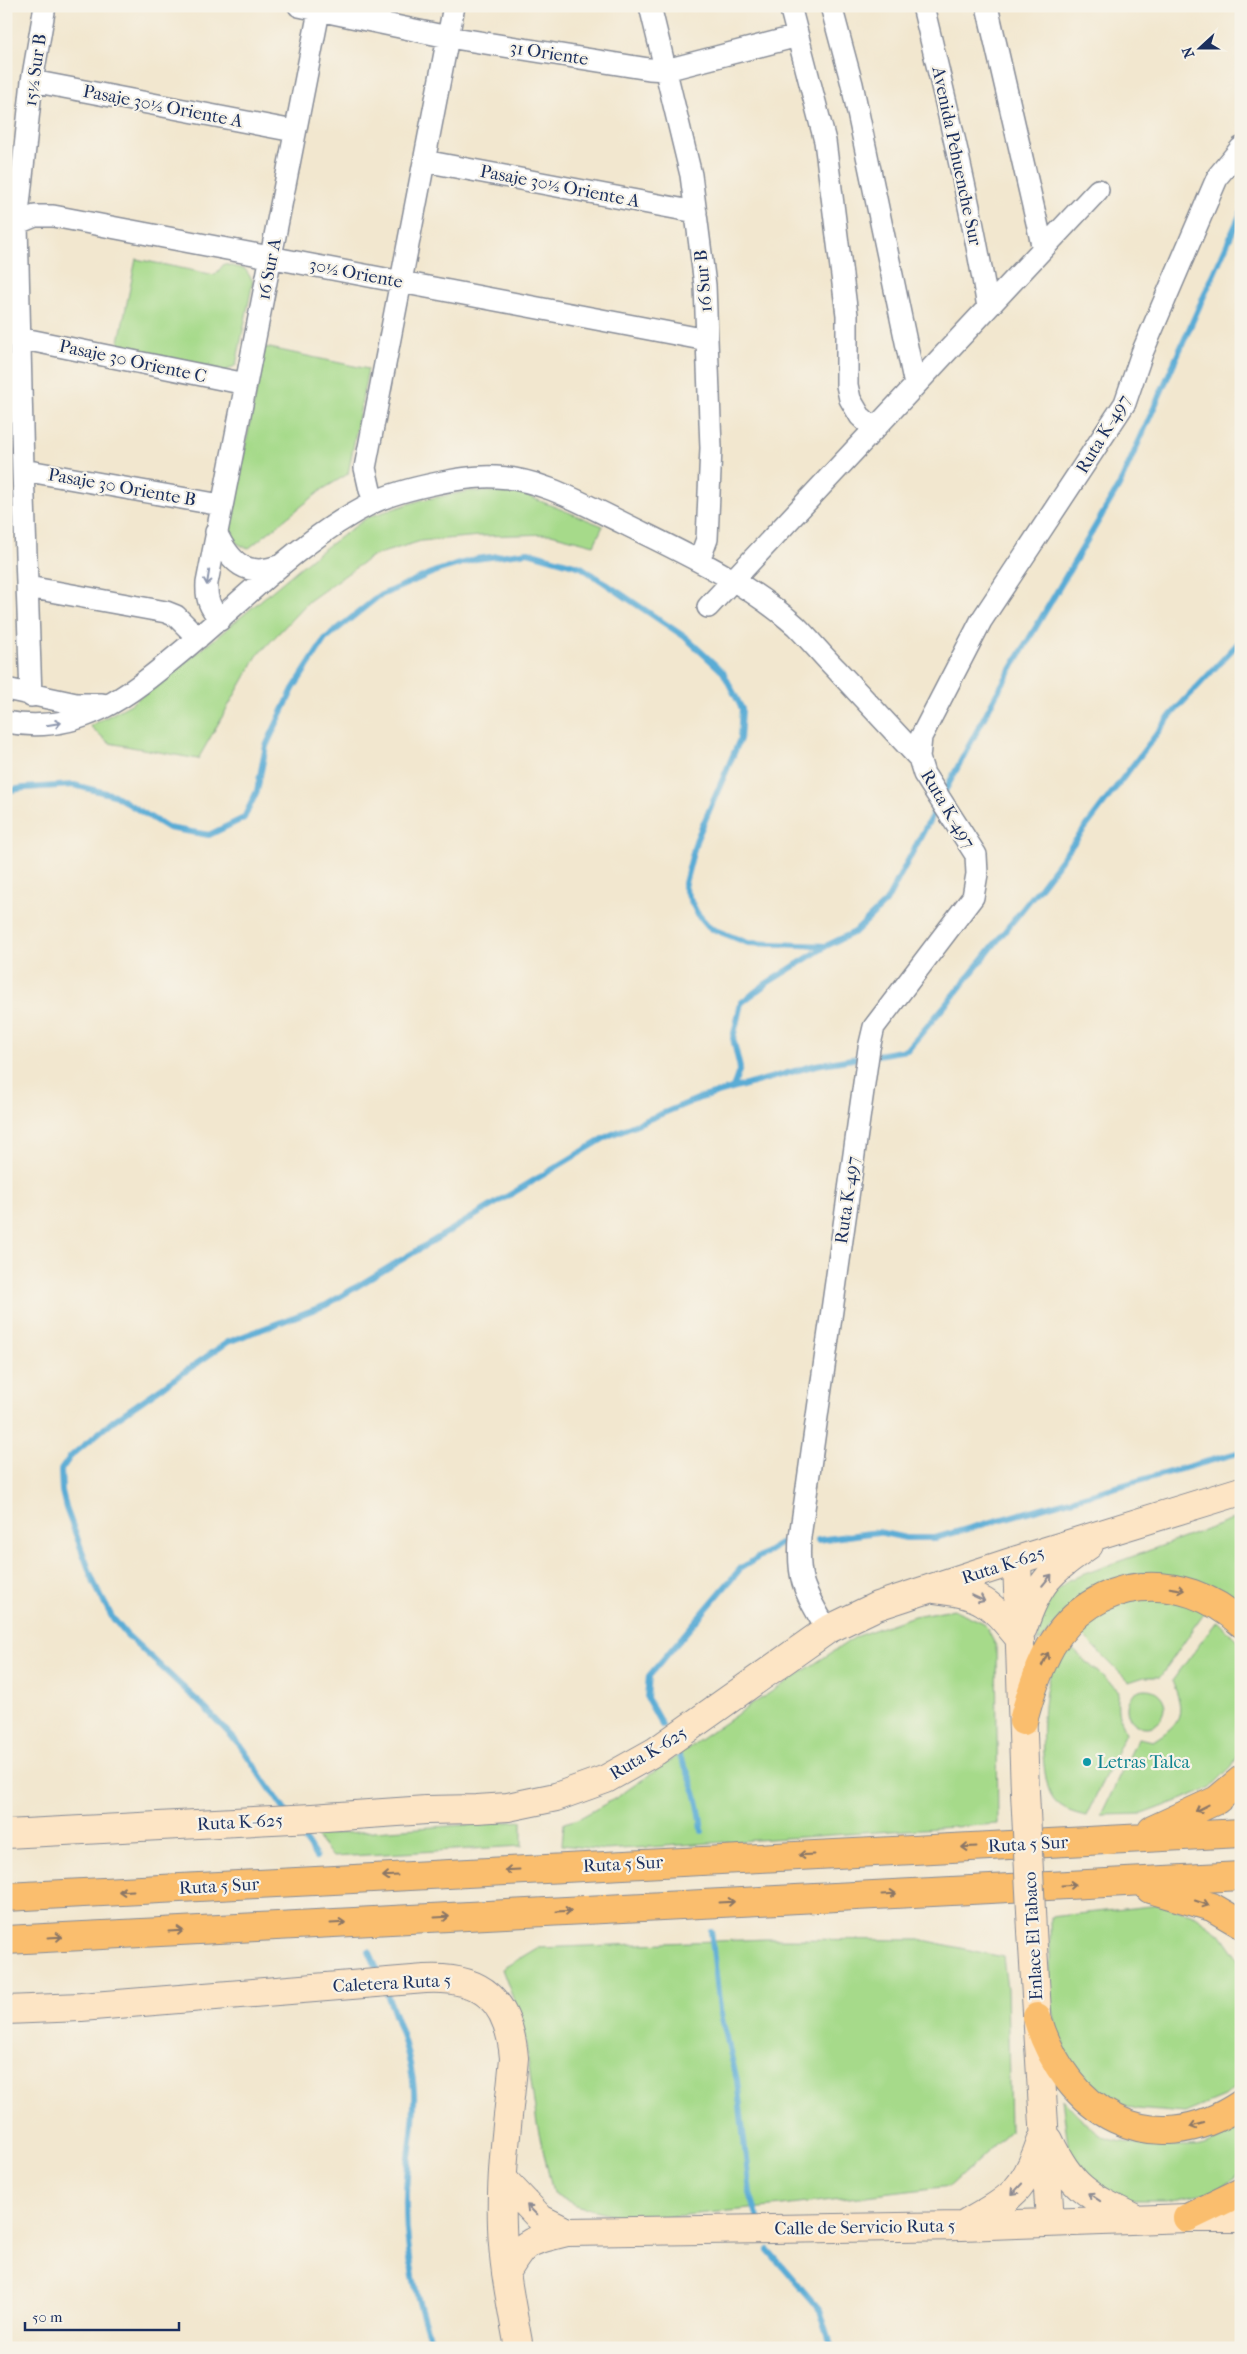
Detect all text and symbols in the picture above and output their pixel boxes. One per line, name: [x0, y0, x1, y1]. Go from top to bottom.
north arrow: [1174, 22, 1224, 72]
street label: 15½ Sur B: [20, 32, 51, 108]
street label: 31 Oriente: [508, 37, 590, 70]
text: N: [1178, 44, 1198, 60]
street label: Avenida Pehuenche Sur: [927, 64, 986, 248]
street label: Pasaje 30½ Oriente A: [81, 81, 245, 132]
street label: Pasaje 30½ Oriente A: [478, 161, 642, 212]
street label: 16 Sur A: [253, 236, 286, 302]
street label: 16 Sur B: [690, 249, 717, 313]
street label: 30½ Oriente: [307, 254, 405, 293]
street label: Pasaje 30 Oriente C: [57, 336, 208, 387]
street label: Ruta K-497: [1072, 391, 1135, 477]
street label: Pasaje 30 Oriente B: [46, 464, 197, 511]
one-way arrow: [203, 569, 213, 585]
one-way arrow: [46, 718, 62, 728]
street label: Ruta K-497: [916, 766, 979, 853]
street label: Ruta K-497: [831, 1155, 864, 1245]
street label: Ruta K-625: [959, 1542, 1048, 1589]
one-way arrow: [1041, 1573, 1052, 1586]
one-way arrow: [1169, 1584, 1185, 1594]
one-way arrow: [970, 1594, 985, 1604]
one-way arrow: [1041, 1652, 1050, 1667]
street label: Ruta K-625: [606, 1722, 691, 1785]
place label: Letras Talca: [1097, 1752, 1190, 1773]
marker: Letras Talca: [1081, 1756, 1093, 1768]
one-way arrow: [1195, 1804, 1210, 1813]
street label: Ruta K-625: [197, 1810, 284, 1835]
street label: Ruta 5 Sur: [987, 1832, 1069, 1857]
one-way arrow: [961, 1842, 977, 1852]
one-way arrow: [799, 1851, 815, 1860]
street label: Ruta 5 Sur: [582, 1852, 664, 1877]
one-way arrow: [504, 1865, 520, 1874]
street label: Enlace El Tabaco: [1020, 1871, 1047, 2001]
one-way arrow: [382, 1872, 398, 1881]
street label: Ruta 5 Sur: [178, 1874, 260, 1899]
one-way arrow: [1060, 1880, 1076, 1889]
one-way arrow: [118, 1886, 134, 1895]
one-way arrow: [881, 1889, 897, 1898]
one-way arrow: [718, 1898, 734, 1907]
one-way arrow: [1194, 1899, 1210, 1909]
one-way arrow: [556, 1906, 572, 1915]
one-way arrow: [434, 1913, 450, 1922]
one-way arrow: [330, 1918, 346, 1927]
one-way arrow: [168, 1926, 184, 1936]
one-way arrow: [47, 1933, 63, 1942]
street label: Caletera Ruta 5: [332, 1970, 452, 1997]
one-way arrow: [1189, 2121, 1205, 2130]
one-way arrow: [1011, 2182, 1023, 2195]
one-way arrow: [1087, 2192, 1101, 2202]
one-way arrow: [526, 2204, 538, 2216]
street label: Calle de Servicio Ruta 5: [774, 2215, 956, 2240]
scale bar: [25, 2299, 179, 2331]
text: 50 m: [32, 2308, 63, 2326]

